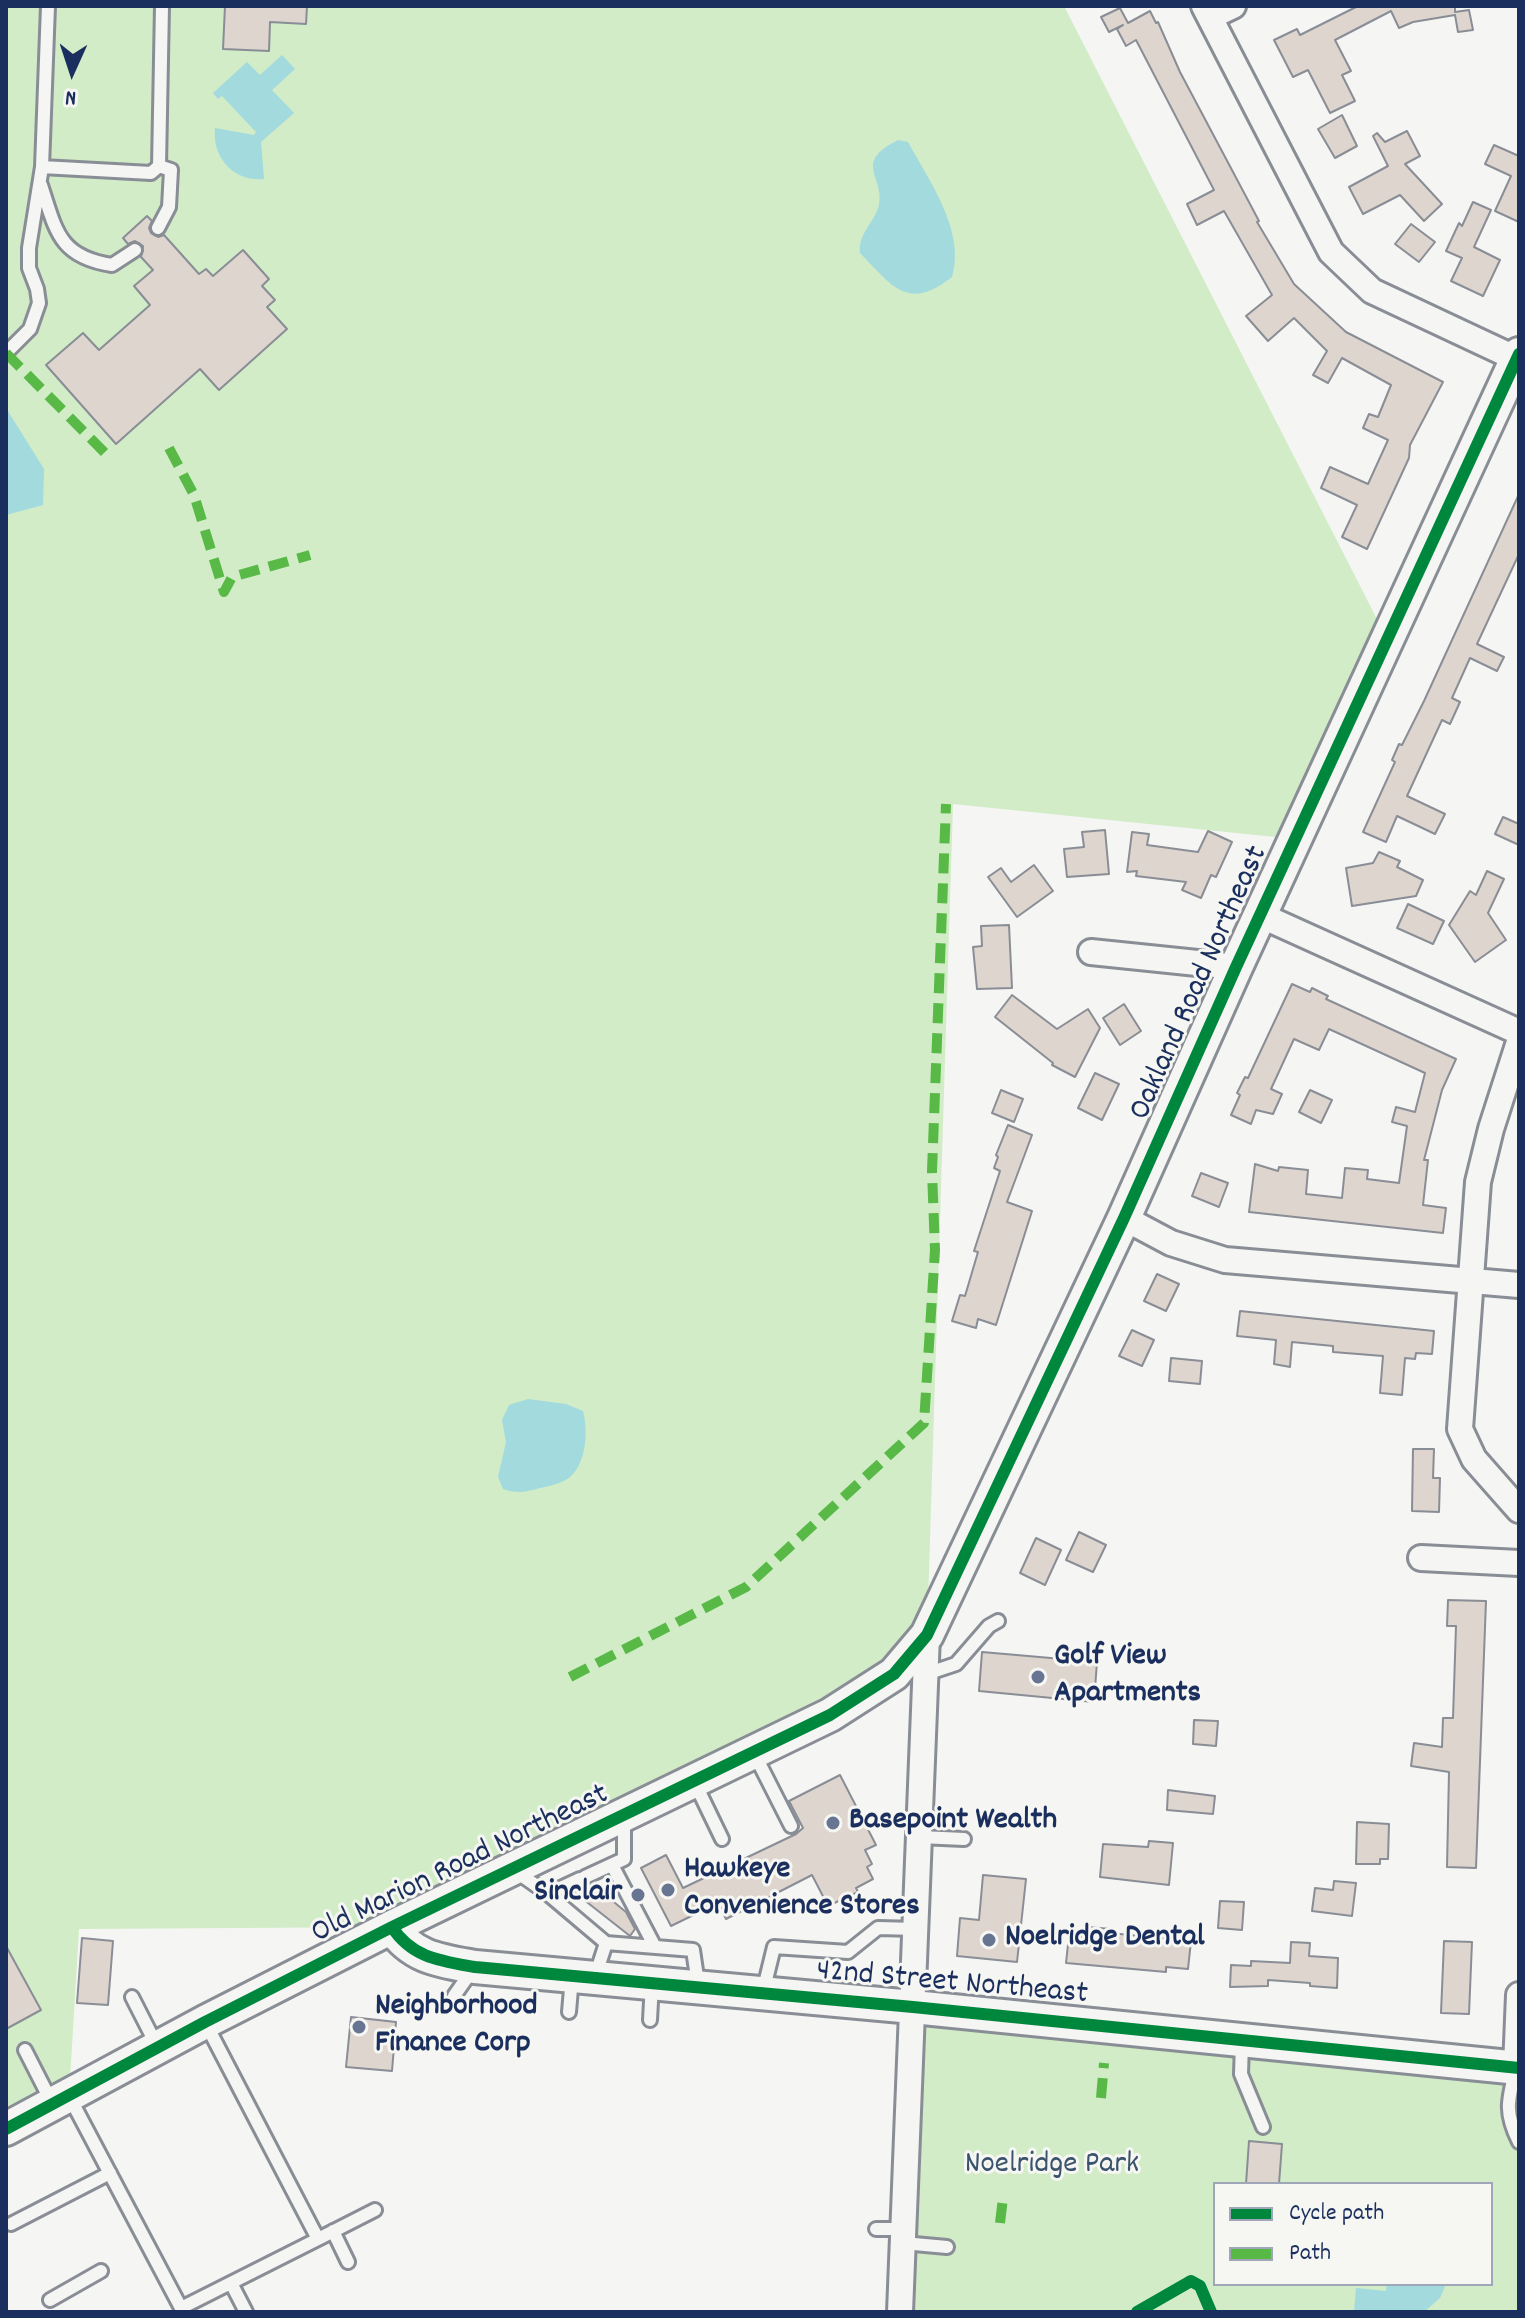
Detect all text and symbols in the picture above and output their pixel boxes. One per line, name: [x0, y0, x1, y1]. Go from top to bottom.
north arrow: [32, 32, 112, 112]
text: N: [64, 81, 77, 112]
street label: Oakland Road Northeast: [1123, 841, 1279, 1127]
place label: Golf View Apartments: [1054, 1640, 1201, 1715]
marker: Golf View Apartments: [1029, 1668, 1047, 1686]
street label: Old Marion Road Northeast: [306, 1777, 616, 1955]
place label: Basepoint Wealth: [849, 1804, 1057, 1842]
marker: Basepoint Wealth: [824, 1814, 842, 1832]
place label: Hawkeye Convenience Stores: [684, 1853, 920, 1928]
place label: Sinclair: [534, 1876, 622, 1914]
marker: Hawkeye Convenience Stores: [659, 1881, 677, 1899]
marker: Sinclair: [629, 1886, 647, 1904]
place label: Noelridge Dental: [1005, 1921, 1205, 1959]
marker: Noelridge Dental: [980, 1931, 998, 1949]
street label: 42nd Street Northeast: [815, 1954, 1089, 2016]
place label: Neighborhood Finance Corp: [375, 1990, 538, 2065]
marker: Neighborhood Finance Corp: [350, 2018, 368, 2036]
park label: Noelridge Park: [965, 2148, 1139, 2186]
legend: [1213, 2182, 1493, 2286]
text: Cycle path: [1289, 2197, 1384, 2231]
text: Path: [1289, 2237, 1331, 2271]

